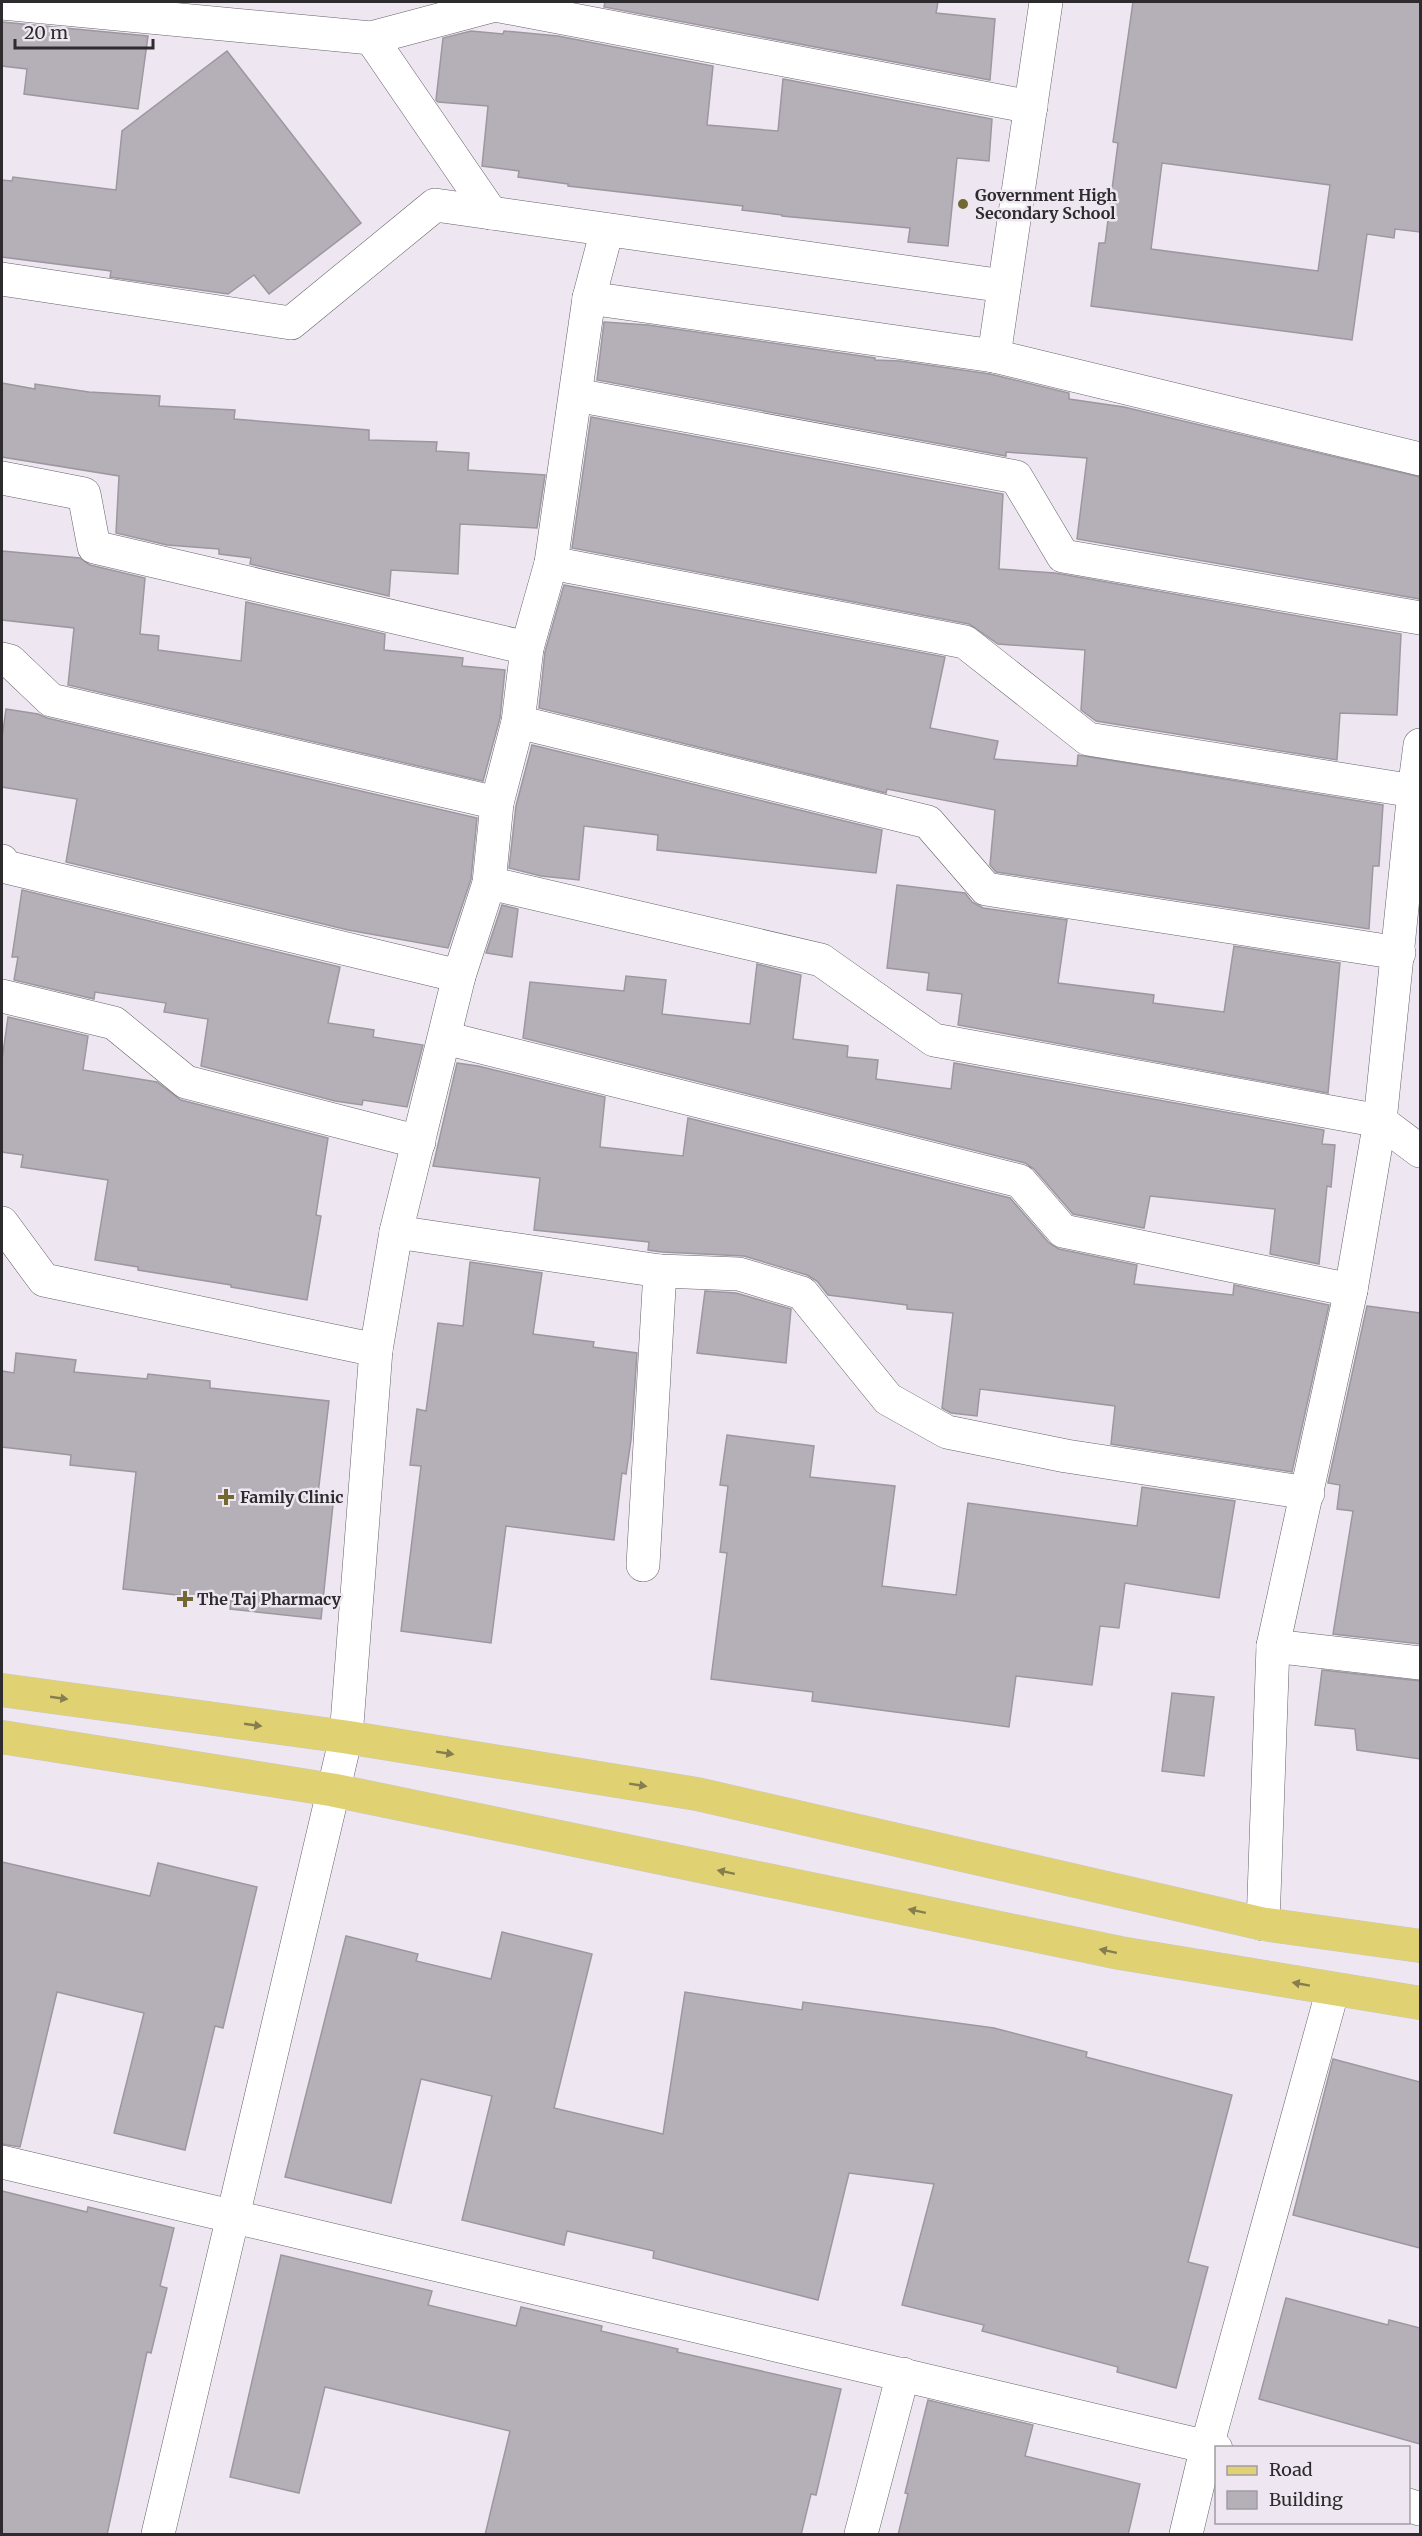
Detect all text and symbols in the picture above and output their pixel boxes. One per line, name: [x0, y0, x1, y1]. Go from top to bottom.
scale bar: [15, 12, 153, 50]
text: 20 m: [24, 21, 68, 44]
place label: Government High Secondary School: [975, 185, 1117, 223]
marker: Government High Secondary School: [956, 197, 970, 211]
place label: Family Clinic: [240, 1487, 344, 1507]
marker: Family Clinic: [217, 1488, 235, 1506]
place label: The Taj Pharmacy: [197, 1589, 341, 1609]
marker: The Taj Pharmacy: [178, 1592, 192, 1606]
one-way arrow: [50, 1693, 69, 1703]
one-way arrow: [243, 1720, 262, 1729]
one-way arrow: [436, 1749, 455, 1758]
one-way arrow: [629, 1780, 648, 1789]
one-way arrow: [717, 1866, 736, 1876]
one-way arrow: [908, 1906, 927, 1915]
one-way arrow: [1099, 1945, 1118, 1955]
one-way arrow: [1291, 1979, 1310, 1988]
legend: [1215, 2446, 1410, 2524]
text: Road: [1269, 2458, 1313, 2481]
text: Building: [1269, 2488, 1343, 2511]

